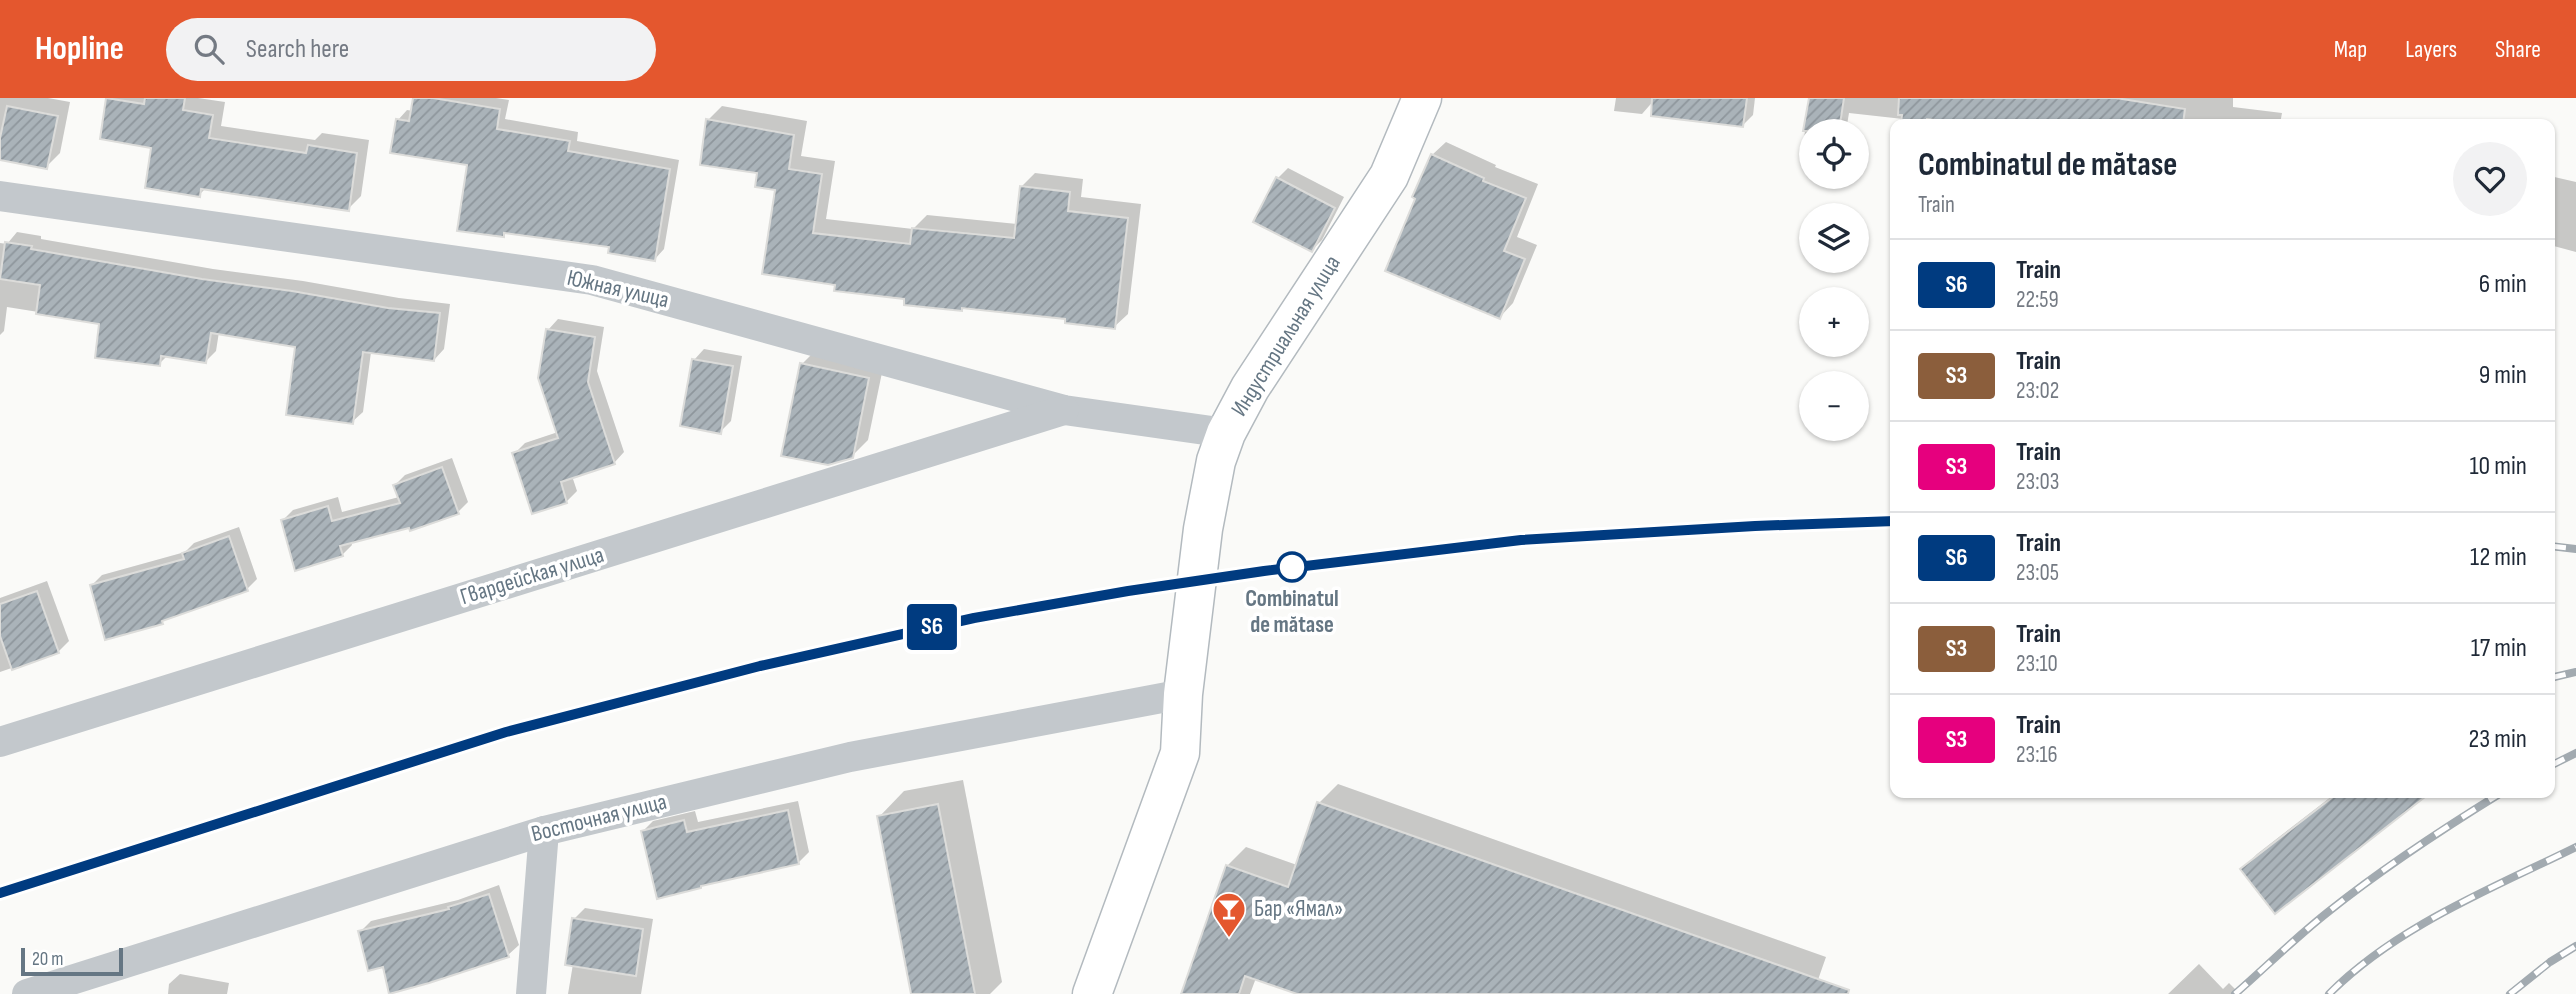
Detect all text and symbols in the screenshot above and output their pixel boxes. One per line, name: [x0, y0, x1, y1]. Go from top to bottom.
search box: [166, 18, 656, 81]
text: Hopline: [35, 29, 124, 69]
icon: search: [190, 30, 228, 68]
text: Search here: [246, 34, 349, 65]
text: Map: [2334, 35, 2367, 64]
text: Layers: [2405, 35, 2457, 64]
text: Share: [2495, 35, 2541, 64]
map controls: [1799, 119, 1869, 441]
button: locate: [1799, 119, 1869, 189]
button: heart: [2453, 142, 2527, 216]
text: Combinatul de mătase: [1918, 145, 2177, 185]
text: Train: [1918, 191, 1955, 219]
button: layers: [1799, 203, 1869, 273]
street label: Индустриальная улица: [1225, 250, 1347, 422]
text: Train: [2016, 255, 2061, 286]
street label: Южная улица: [564, 264, 672, 314]
text: 6 min: [2479, 269, 2527, 300]
text: S6: [1945, 270, 1968, 299]
text: 22:59: [2016, 286, 2059, 314]
button: +: [1799, 287, 1869, 357]
text: Train: [2016, 346, 2061, 377]
text: 9 min: [2479, 360, 2527, 391]
text: S3: [1946, 361, 1967, 390]
button: −: [1799, 371, 1869, 441]
text: 23:02: [2016, 377, 2059, 405]
text: Train: [2016, 437, 2061, 468]
text: 10 min: [2470, 451, 2527, 482]
text: S3: [1946, 452, 1967, 481]
text: 23:03: [2016, 468, 2059, 496]
text: Train: [2016, 528, 2061, 559]
street label: Гвардейская улица: [457, 541, 607, 611]
text: 12 min: [2470, 542, 2527, 573]
text: S6: [1945, 543, 1968, 572]
marker: Combinatul de mătase: [1277, 552, 1307, 582]
text: 23:05: [2016, 559, 2059, 587]
place label: Combinatul de mătase: [1245, 585, 1339, 639]
line badge: S6: [900, 604, 964, 650]
text: S6: [921, 612, 943, 641]
text: Train: [2016, 619, 2061, 650]
text: 17 min: [2471, 633, 2527, 664]
text: S3: [1946, 634, 1967, 663]
text: 23:10: [2016, 650, 2058, 678]
text: Train: [2016, 710, 2061, 741]
text: 23 min: [2469, 724, 2527, 755]
text: S3: [1946, 725, 1967, 754]
text: 23:16: [2016, 741, 2058, 769]
street label: Восточная улица: [528, 788, 670, 848]
bar icon: Бар «Ямал»: [1210, 890, 1248, 939]
place label: Бар «Ямал»: [1254, 895, 1343, 923]
scale bar: [21, 945, 122, 977]
text: 20 m: [32, 948, 64, 971]

